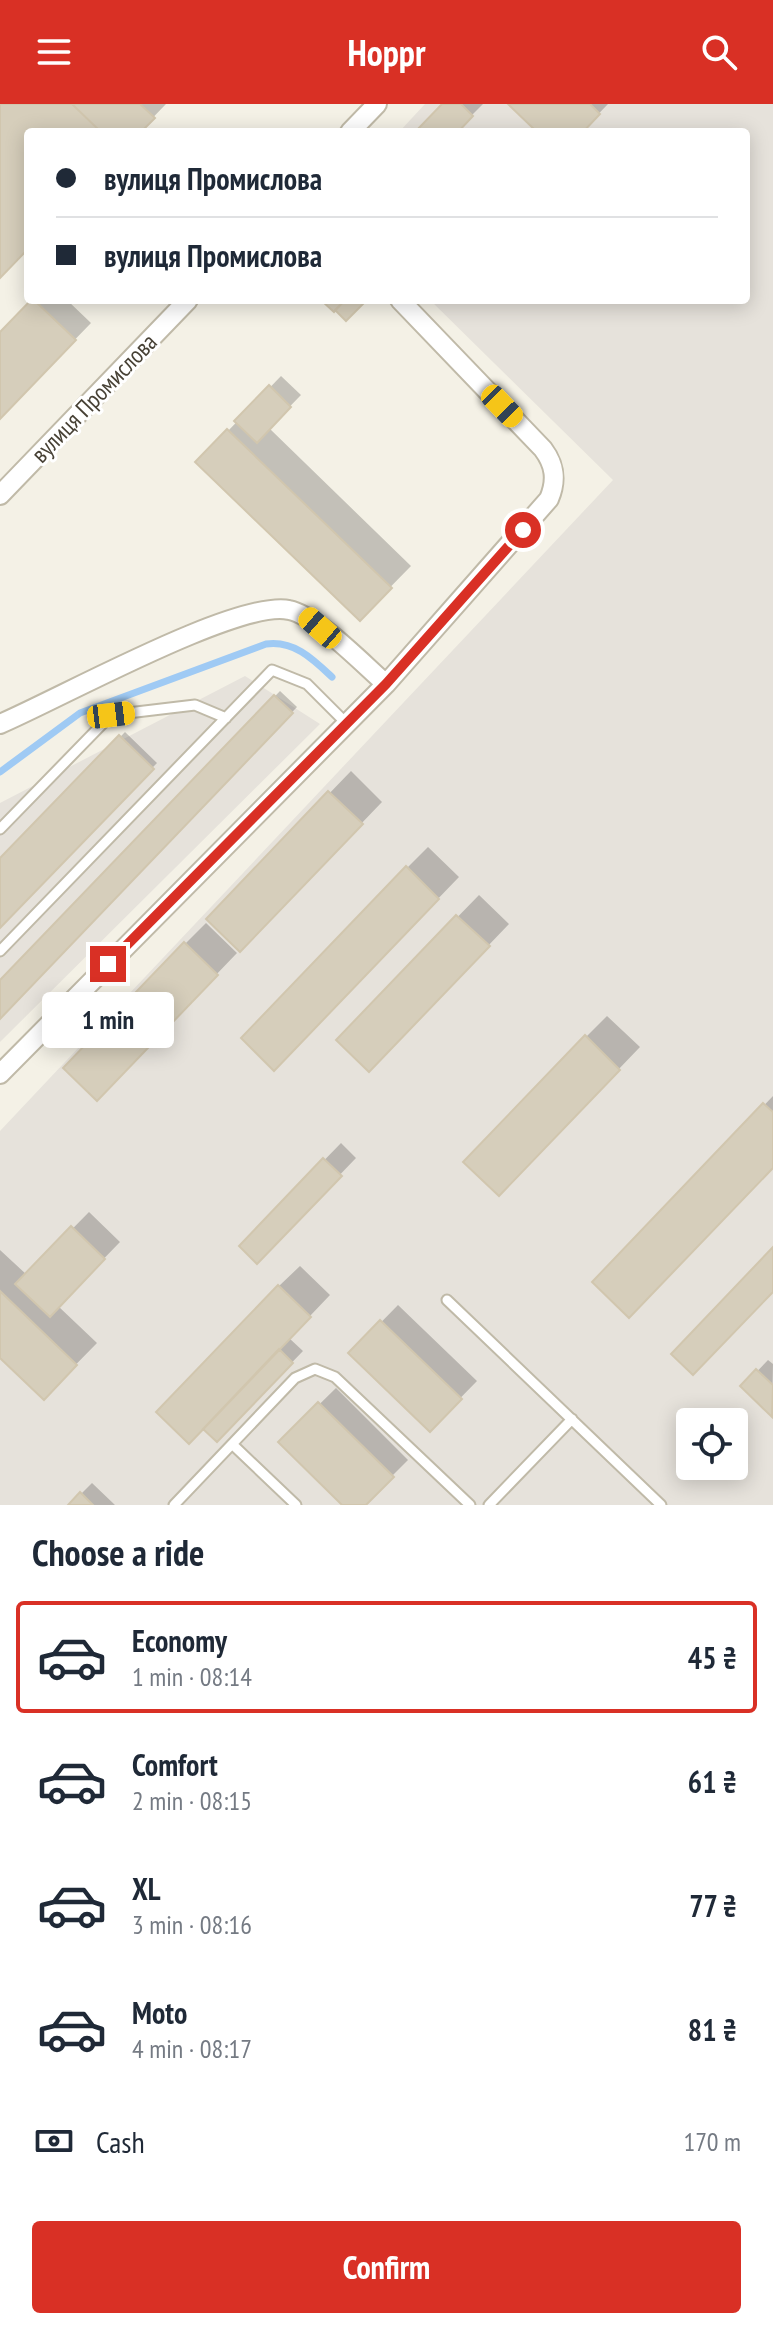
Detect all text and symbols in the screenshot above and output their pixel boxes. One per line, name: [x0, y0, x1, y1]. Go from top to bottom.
text: Hoppr: [348, 29, 425, 76]
icon: menu: [32, 30, 76, 74]
icon: search: [697, 30, 741, 74]
text: вулиця Промислова: [104, 159, 322, 198]
text: вулиця Промислова: [104, 236, 322, 275]
street label: вулиця Промислова: [25, 327, 163, 469]
car: [477, 380, 527, 432]
route start: [505, 512, 541, 548]
car: [294, 603, 346, 653]
car: [86, 700, 136, 730]
route end: [90, 946, 126, 982]
callout: 1 min: [42, 992, 174, 1048]
text: 1 min: [82, 1003, 134, 1036]
map controls: [676, 1408, 748, 1480]
button: locate: [676, 1408, 748, 1480]
text: Choose a ride: [32, 1529, 204, 1576]
icon: car: [36, 1621, 108, 1693]
text: Economy: [132, 1621, 227, 1660]
text: 45 ₴: [688, 1638, 737, 1677]
text: 1 min · 08:14: [132, 1660, 252, 1693]
icon: car: [36, 1745, 108, 1817]
text: Comfort: [132, 1745, 218, 1784]
text: 61 ₴: [688, 1762, 737, 1801]
text: 2 min · 08:15: [132, 1784, 252, 1817]
icon: car: [36, 1869, 108, 1941]
text: XL: [132, 1869, 161, 1908]
text: 77 ₴: [689, 1886, 737, 1925]
text: 3 min · 08:16: [132, 1908, 252, 1941]
icon: car: [36, 1993, 108, 2065]
text: Moto: [132, 1993, 187, 2032]
text: 81 ₴: [688, 2010, 737, 2049]
text: 4 min · 08:17: [132, 2032, 252, 2065]
icon: cash: [32, 2119, 76, 2163]
text: Cash: [96, 2122, 145, 2161]
text: 170 m: [683, 2125, 741, 2158]
button: Confirm: [32, 2221, 741, 2313]

